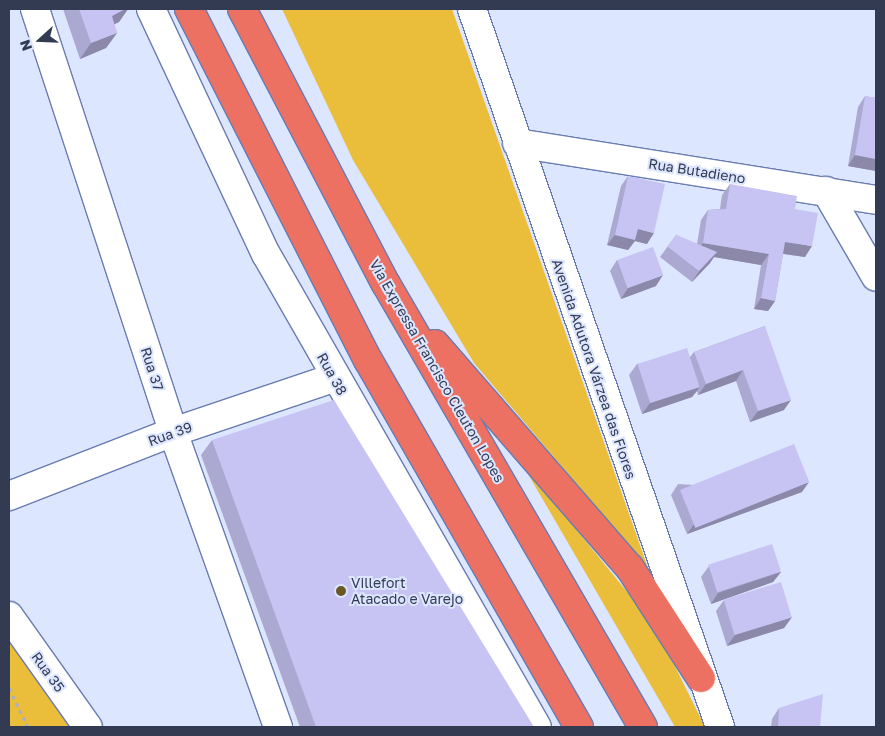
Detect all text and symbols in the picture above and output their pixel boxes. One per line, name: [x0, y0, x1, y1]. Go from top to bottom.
north arrow: [15, 15, 65, 65]
text: N: [16, 37, 35, 53]
street label: Rua Butadieno: [647, 155, 747, 187]
street label: Via Expressa Francisco Cleuton Lopes: [366, 257, 508, 485]
street label: Avenida Adutora Várzea das Flores: [548, 257, 640, 481]
street label: Rua 37: [137, 345, 167, 393]
street label: Rua 38: [314, 350, 350, 398]
street label: Rua 39: [146, 418, 194, 450]
place label: Villefort Atacado e Varejo: [351, 575, 463, 608]
marker: Villefort Atacado e Varejo: [335, 585, 347, 597]
street label: Rua 35: [28, 649, 68, 695]

